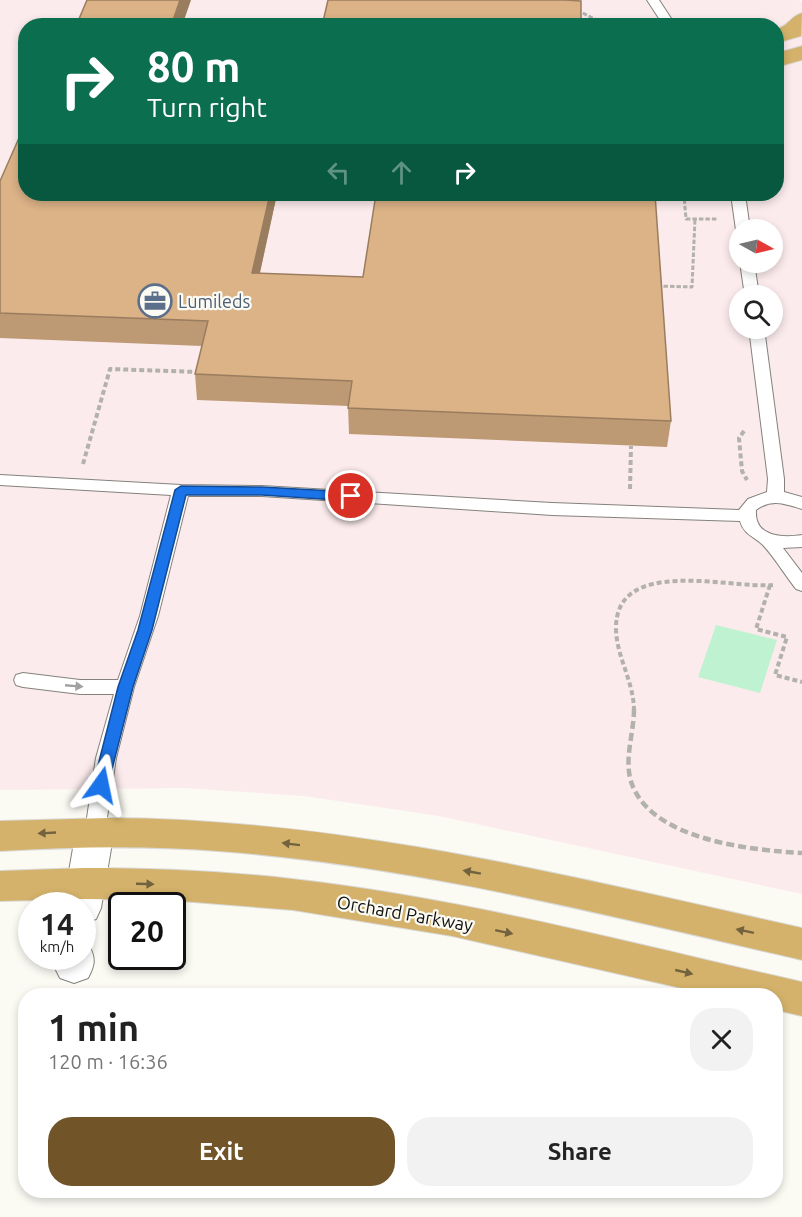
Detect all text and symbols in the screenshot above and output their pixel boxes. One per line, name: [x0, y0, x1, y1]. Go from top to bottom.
icon: right: [48, 42, 126, 120]
text: 80 m: [147, 43, 241, 90]
text: Turn right: [147, 92, 267, 122]
icon: left: [322, 156, 355, 189]
icon: ahead: [385, 156, 418, 189]
icon: right: [448, 156, 481, 189]
north arrow: [729, 219, 783, 273]
map controls: [729, 219, 783, 339]
office icon: Lumileds: [137, 283, 173, 319]
button: search: [729, 285, 783, 339]
place label: Lumileds: [178, 291, 251, 311]
pin: [325, 470, 376, 521]
icon: arrive: [334, 479, 367, 512]
one-way arrow: [65, 681, 84, 691]
position arrow: [69, 753, 133, 817]
one-way arrow: [38, 829, 57, 838]
one-way arrow: [282, 839, 301, 849]
one-way arrow: [463, 867, 482, 876]
one-way arrow: [136, 879, 155, 888]
street label: Orchard Parkway: [335, 891, 475, 935]
speed limit sign: 20: [108, 892, 186, 970]
text: 14: [40, 907, 74, 941]
one-way arrow: [736, 926, 754, 936]
one-way arrow: [495, 928, 514, 937]
text: km/h: [40, 938, 74, 955]
one-way arrow: [675, 968, 693, 978]
text: 1 min: [48, 1007, 139, 1048]
button: close: [690, 1008, 753, 1071]
text: 120 m · 16:36: [48, 1050, 168, 1073]
button: Exit: [48, 1117, 395, 1186]
button: Share: [407, 1117, 753, 1186]

